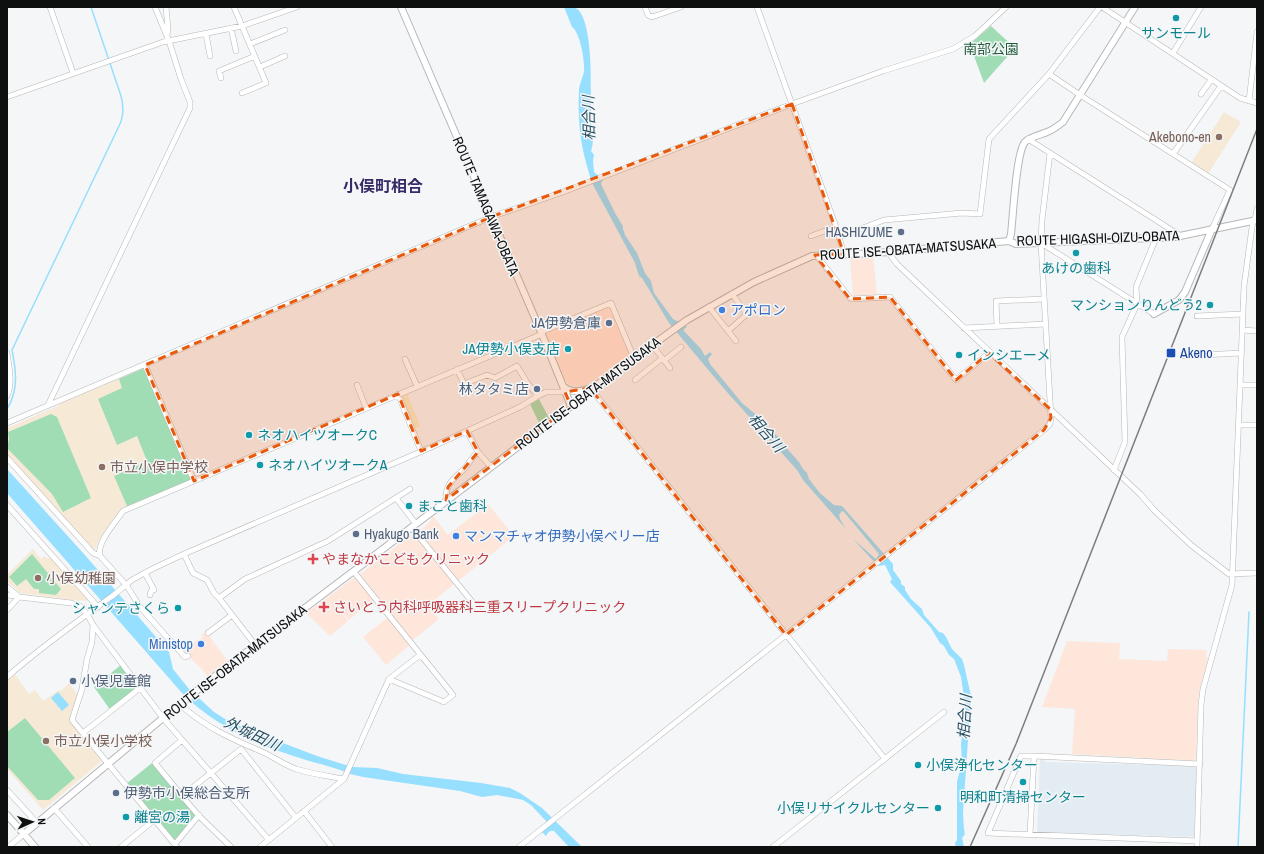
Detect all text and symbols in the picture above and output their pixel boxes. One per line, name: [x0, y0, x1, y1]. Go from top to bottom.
marker: サンモール: [1171, 13, 1181, 23]
place label: サンモール: [1141, 24, 1211, 42]
park label: 南部公園: [963, 40, 1019, 58]
water label: 相合川: [578, 93, 599, 141]
place label: Akebono-en: [1148, 128, 1211, 146]
marker: Akebono-en: [1214, 132, 1224, 142]
street label: ROUTE TAMAGAWA-OBATA: [448, 134, 524, 279]
district label: 小俣町相合: [343, 175, 423, 197]
place label: HASHIZUME: [825, 223, 893, 241]
street label: ROUTE HIGASHI-OIZU-OBATA: [1016, 226, 1180, 250]
marker: HASHIZUME: [896, 227, 906, 237]
street label: ROUTE ISE-OBATA-MATSUSAKA: [819, 234, 997, 264]
marker: あけの歯科: [1071, 248, 1081, 258]
place label: あけの歯科: [1041, 259, 1111, 277]
place label: マンションりんどう2: [1070, 296, 1202, 314]
marker: マンションりんどう2: [1205, 300, 1215, 310]
place label: アポロン: [730, 301, 786, 319]
marker: アポロン: [717, 305, 727, 315]
place label: JA伊勢倉庫: [532, 314, 601, 332]
marker: JA伊勢倉庫: [604, 318, 614, 328]
street label: ROUTE ISE-OBATA-MATSUSAKA: [512, 332, 664, 453]
place label: JA伊勢小俣支店: [463, 340, 560, 358]
marker: JA伊勢小俣支店: [563, 344, 573, 354]
place label: Akeno: [1179, 344, 1213, 362]
place label: インシエーメ: [967, 346, 1050, 364]
marker: Akeno: [1165, 347, 1177, 359]
marker: インシエーメ: [954, 350, 964, 360]
place label: 林タタミ店: [459, 380, 529, 398]
marker: 林タタミ店: [532, 384, 542, 394]
water label: 相合川: [744, 409, 790, 458]
place label: ネオハイツオークC: [257, 426, 377, 444]
marker: ネオハイツオークC: [244, 430, 254, 440]
place label: ネオハイツオークA: [268, 456, 388, 474]
place label: 市立小俣中学校: [110, 458, 208, 476]
marker: ネオハイツオークA: [255, 460, 265, 470]
marker: 市立小俣中学校: [97, 462, 107, 472]
place label: まこと歯科: [417, 497, 487, 515]
marker: まこと歯科: [404, 501, 414, 511]
place label: Hyakugo Bank: [364, 525, 439, 543]
place label: マンマチャオ伊勢小俣ベリー店: [464, 527, 660, 545]
marker: Hyakugo Bank: [351, 529, 361, 539]
marker: マンマチャオ伊勢小俣ベリー店: [451, 531, 461, 541]
place label: やまなかこどもクリニック: [322, 550, 490, 568]
marker: やまなかこどもクリニック: [307, 553, 319, 565]
place label: 小俣幼稚園: [46, 569, 116, 587]
marker: 小俣幼稚園: [33, 573, 43, 583]
place label: さいとう内科呼吸器科三重スリープクリニック: [333, 598, 626, 616]
place label: シャンテさくら: [72, 599, 170, 617]
street label: ROUTE ISE-OBATA-MATSUSAKA: [160, 600, 310, 724]
marker: さいとう内科呼吸器科三重スリープクリニック: [318, 601, 330, 613]
marker: シャンテさくら: [173, 603, 183, 613]
place label: Ministop: [149, 635, 193, 653]
marker: Ministop: [196, 639, 206, 649]
place label: 小俣児童館: [81, 672, 151, 690]
marker: 小俣児童館: [68, 676, 78, 686]
water label: 相合川: [953, 692, 976, 740]
water label: 外城田川: [221, 711, 286, 757]
place label: 市立小俣小学校: [54, 732, 152, 750]
marker: 市立小俣小学校: [41, 736, 51, 746]
place label: 小俣浄化センター: [926, 756, 1038, 774]
marker: 小俣浄化センター: [913, 760, 923, 770]
marker: 明和町清掃センター: [1018, 777, 1028, 787]
place label: 伊勢市小俣総合支所: [124, 784, 250, 802]
marker: 伊勢市小俣総合支所: [111, 788, 121, 798]
place label: 明和町清掃センター: [960, 788, 1086, 806]
place label: 小俣リサイクルセンター: [777, 799, 930, 817]
north arrow: [12, 802, 52, 842]
marker: 小俣リサイクルセンター: [933, 803, 943, 813]
place label: 離宮の湯: [134, 808, 190, 826]
marker: 離宮の湯: [121, 812, 131, 822]
text: N: [35, 818, 49, 825]

